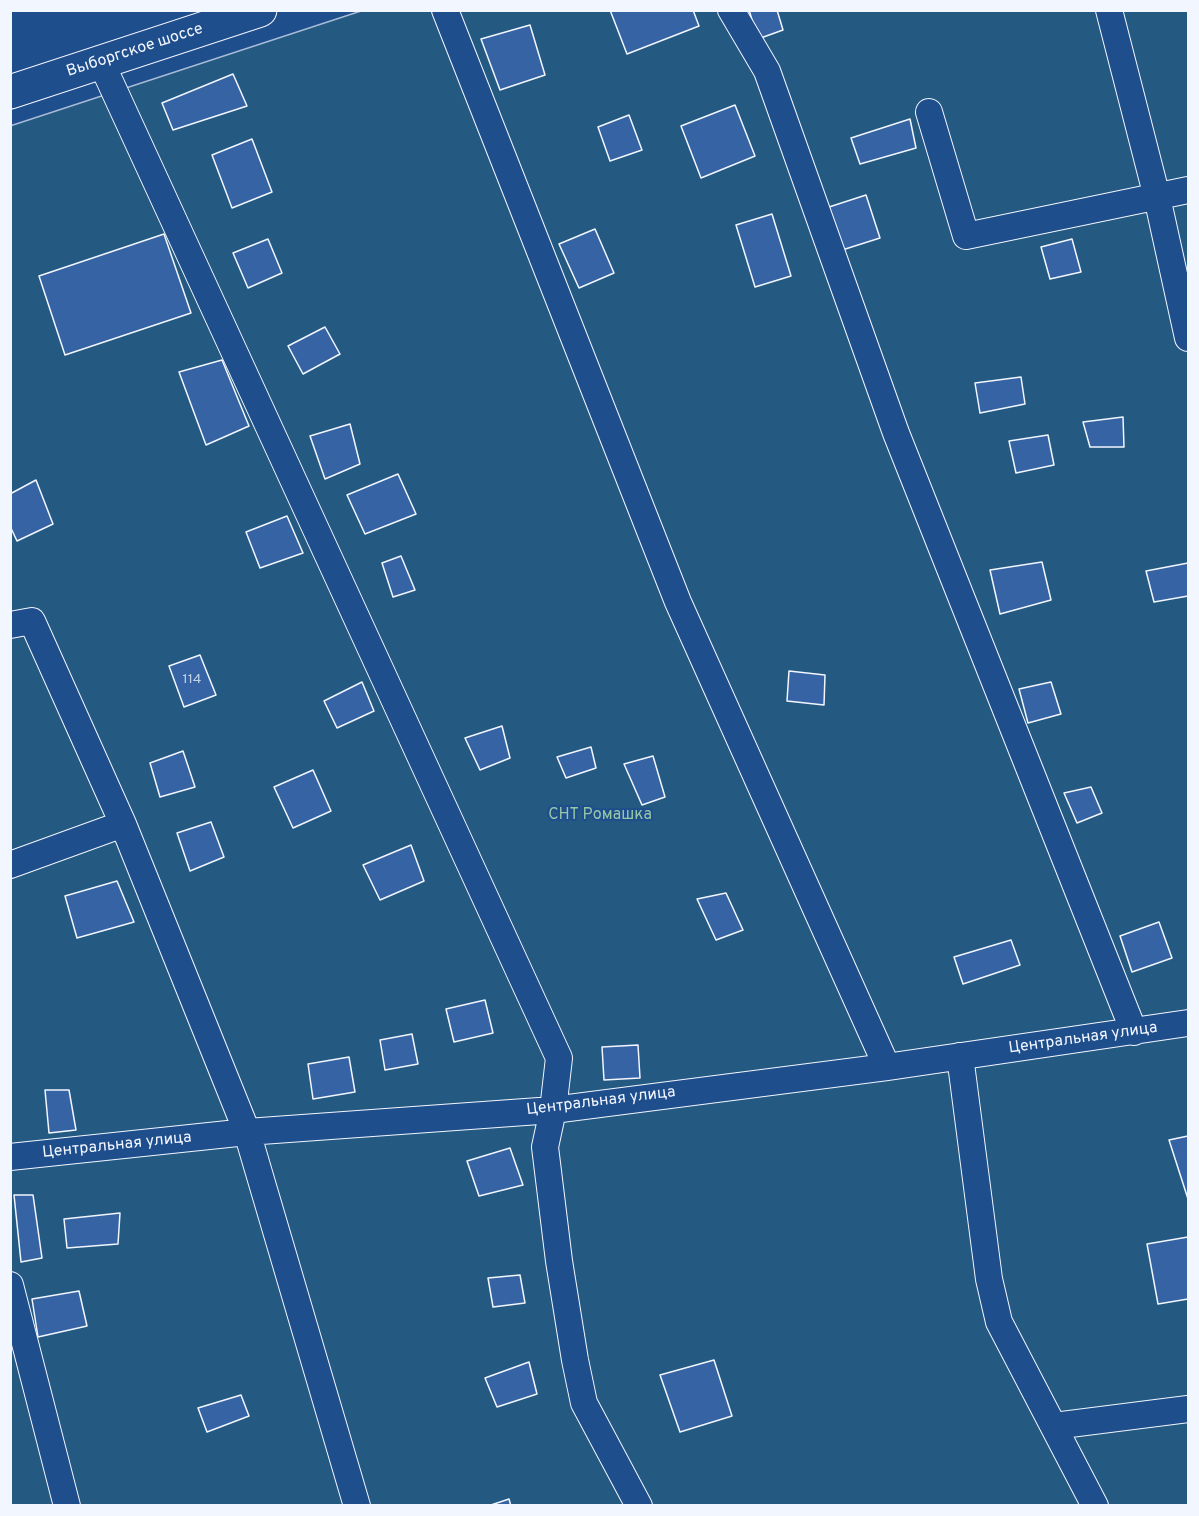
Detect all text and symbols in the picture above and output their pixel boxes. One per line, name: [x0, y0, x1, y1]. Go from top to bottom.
street label: Выборгское шоссе: [64, 20, 206, 82]
house number: 114: [183, 672, 201, 688]
park label: СНТ Ромашка: [548, 806, 652, 826]
street label: Центральная улица: [1007, 1019, 1159, 1059]
street label: Центральная улица: [525, 1083, 677, 1121]
street label: Центральная улица: [41, 1129, 193, 1163]

